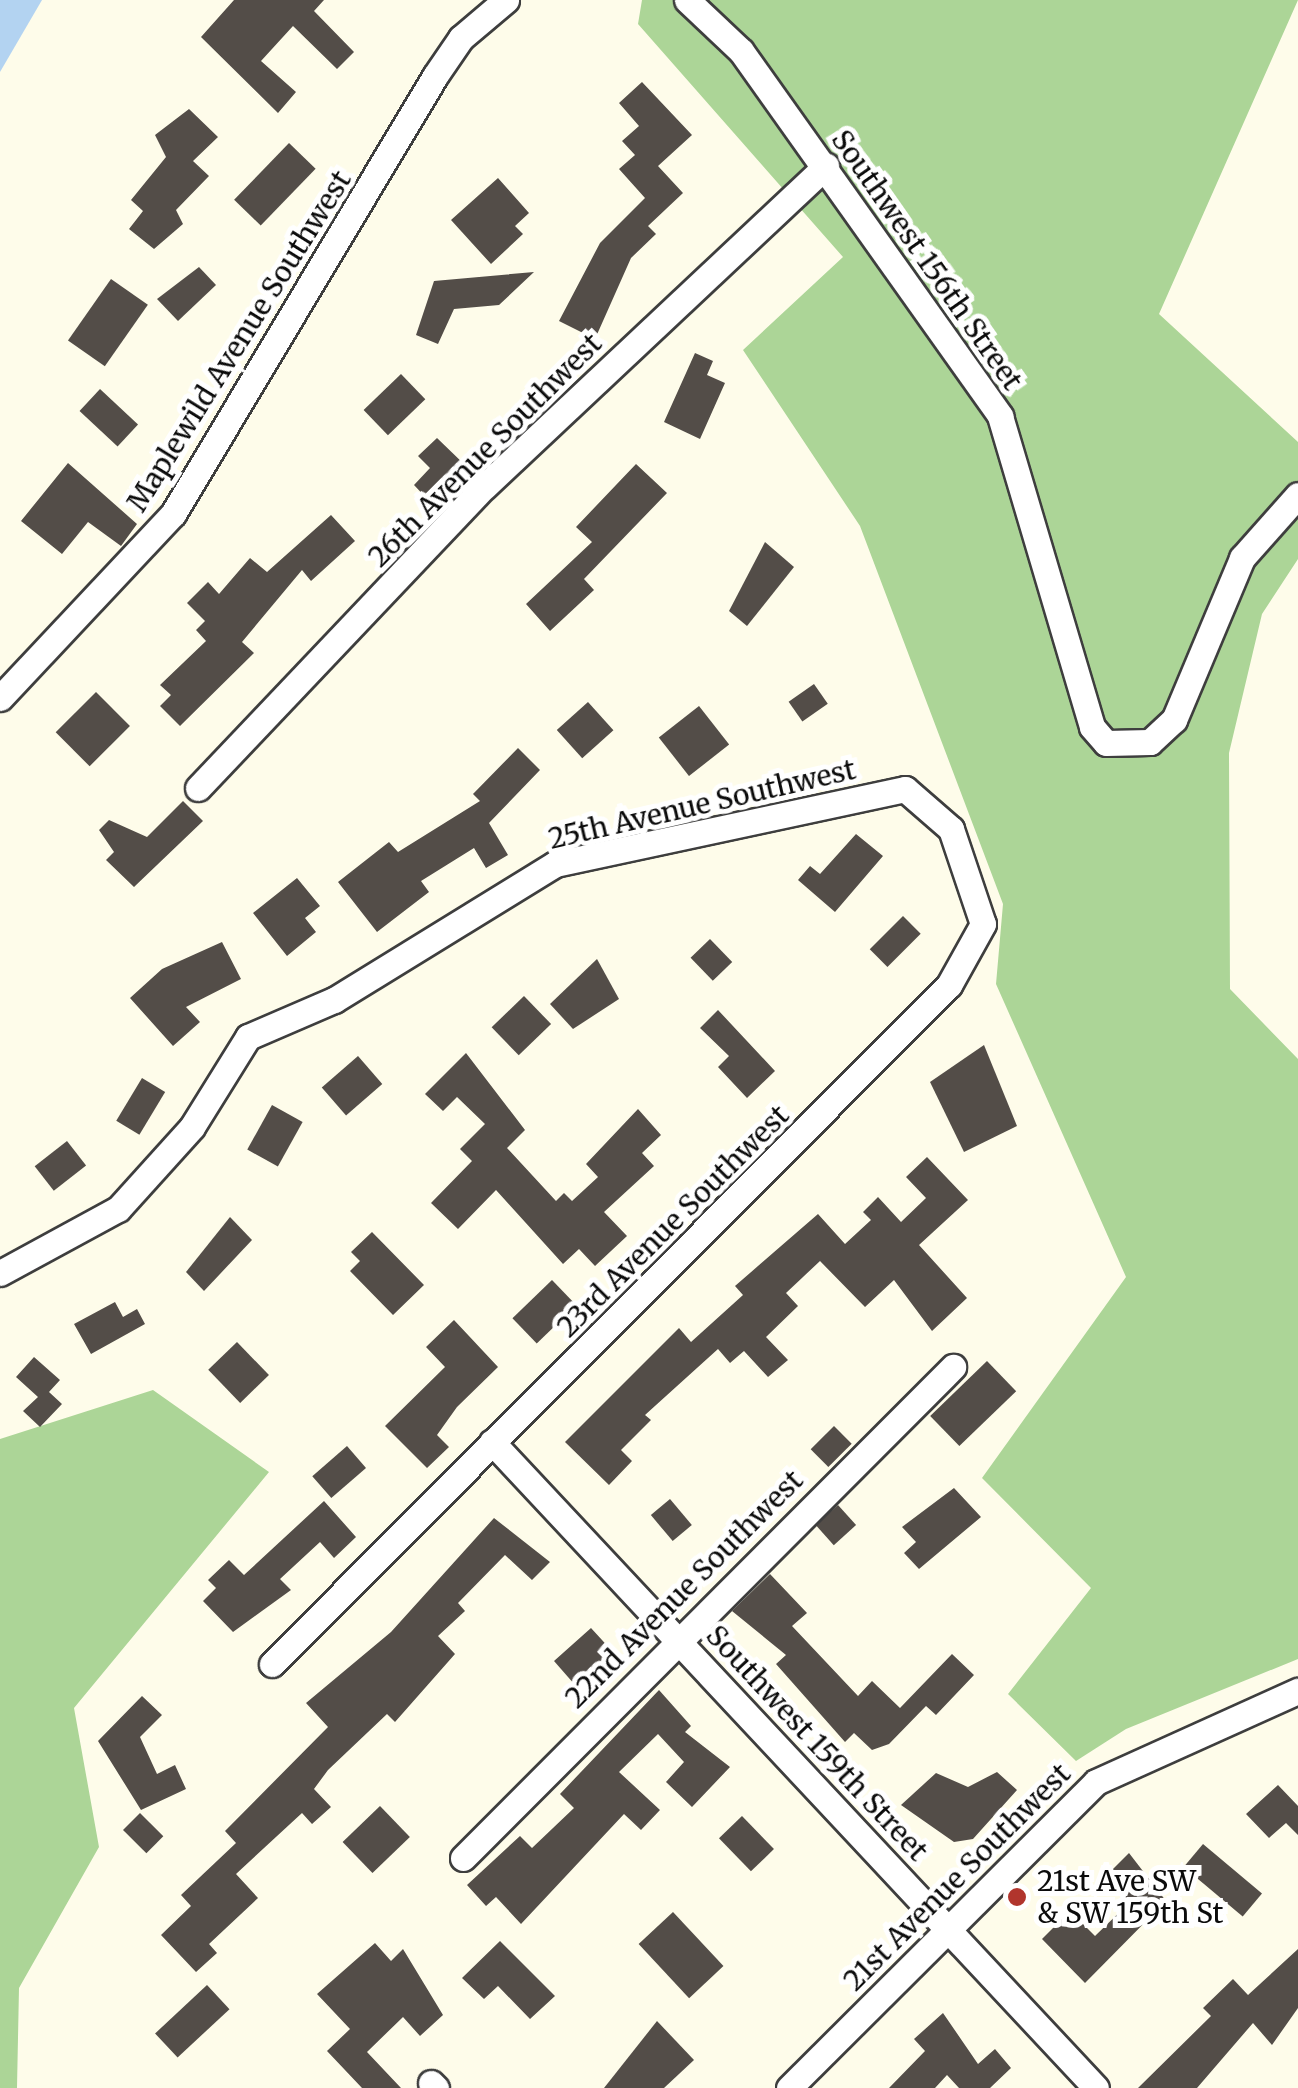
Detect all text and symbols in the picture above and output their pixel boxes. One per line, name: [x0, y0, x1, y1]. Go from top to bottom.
street label: Southwest 156th Street: [825, 124, 1029, 396]
street label: Maplewild Avenue Southwest: [120, 165, 358, 517]
street label: 26th Avenue Southwest: [361, 326, 609, 574]
street label: 25th Avenue Southwest: [545, 752, 859, 856]
street label: 23rd Avenue Southwest: [550, 1098, 796, 1344]
street label: 22nd Avenue Southwest: [558, 1463, 810, 1715]
street label: Southwest 159th Street: [699, 1619, 935, 1867]
street label: 21st Avenue Southwest: [837, 1757, 1077, 1997]
place label: 21st Ave SW & SW 159th St: [1037, 1864, 1223, 1930]
marker: 21st Ave SW & SW 159th St: [1006, 1886, 1028, 1908]

